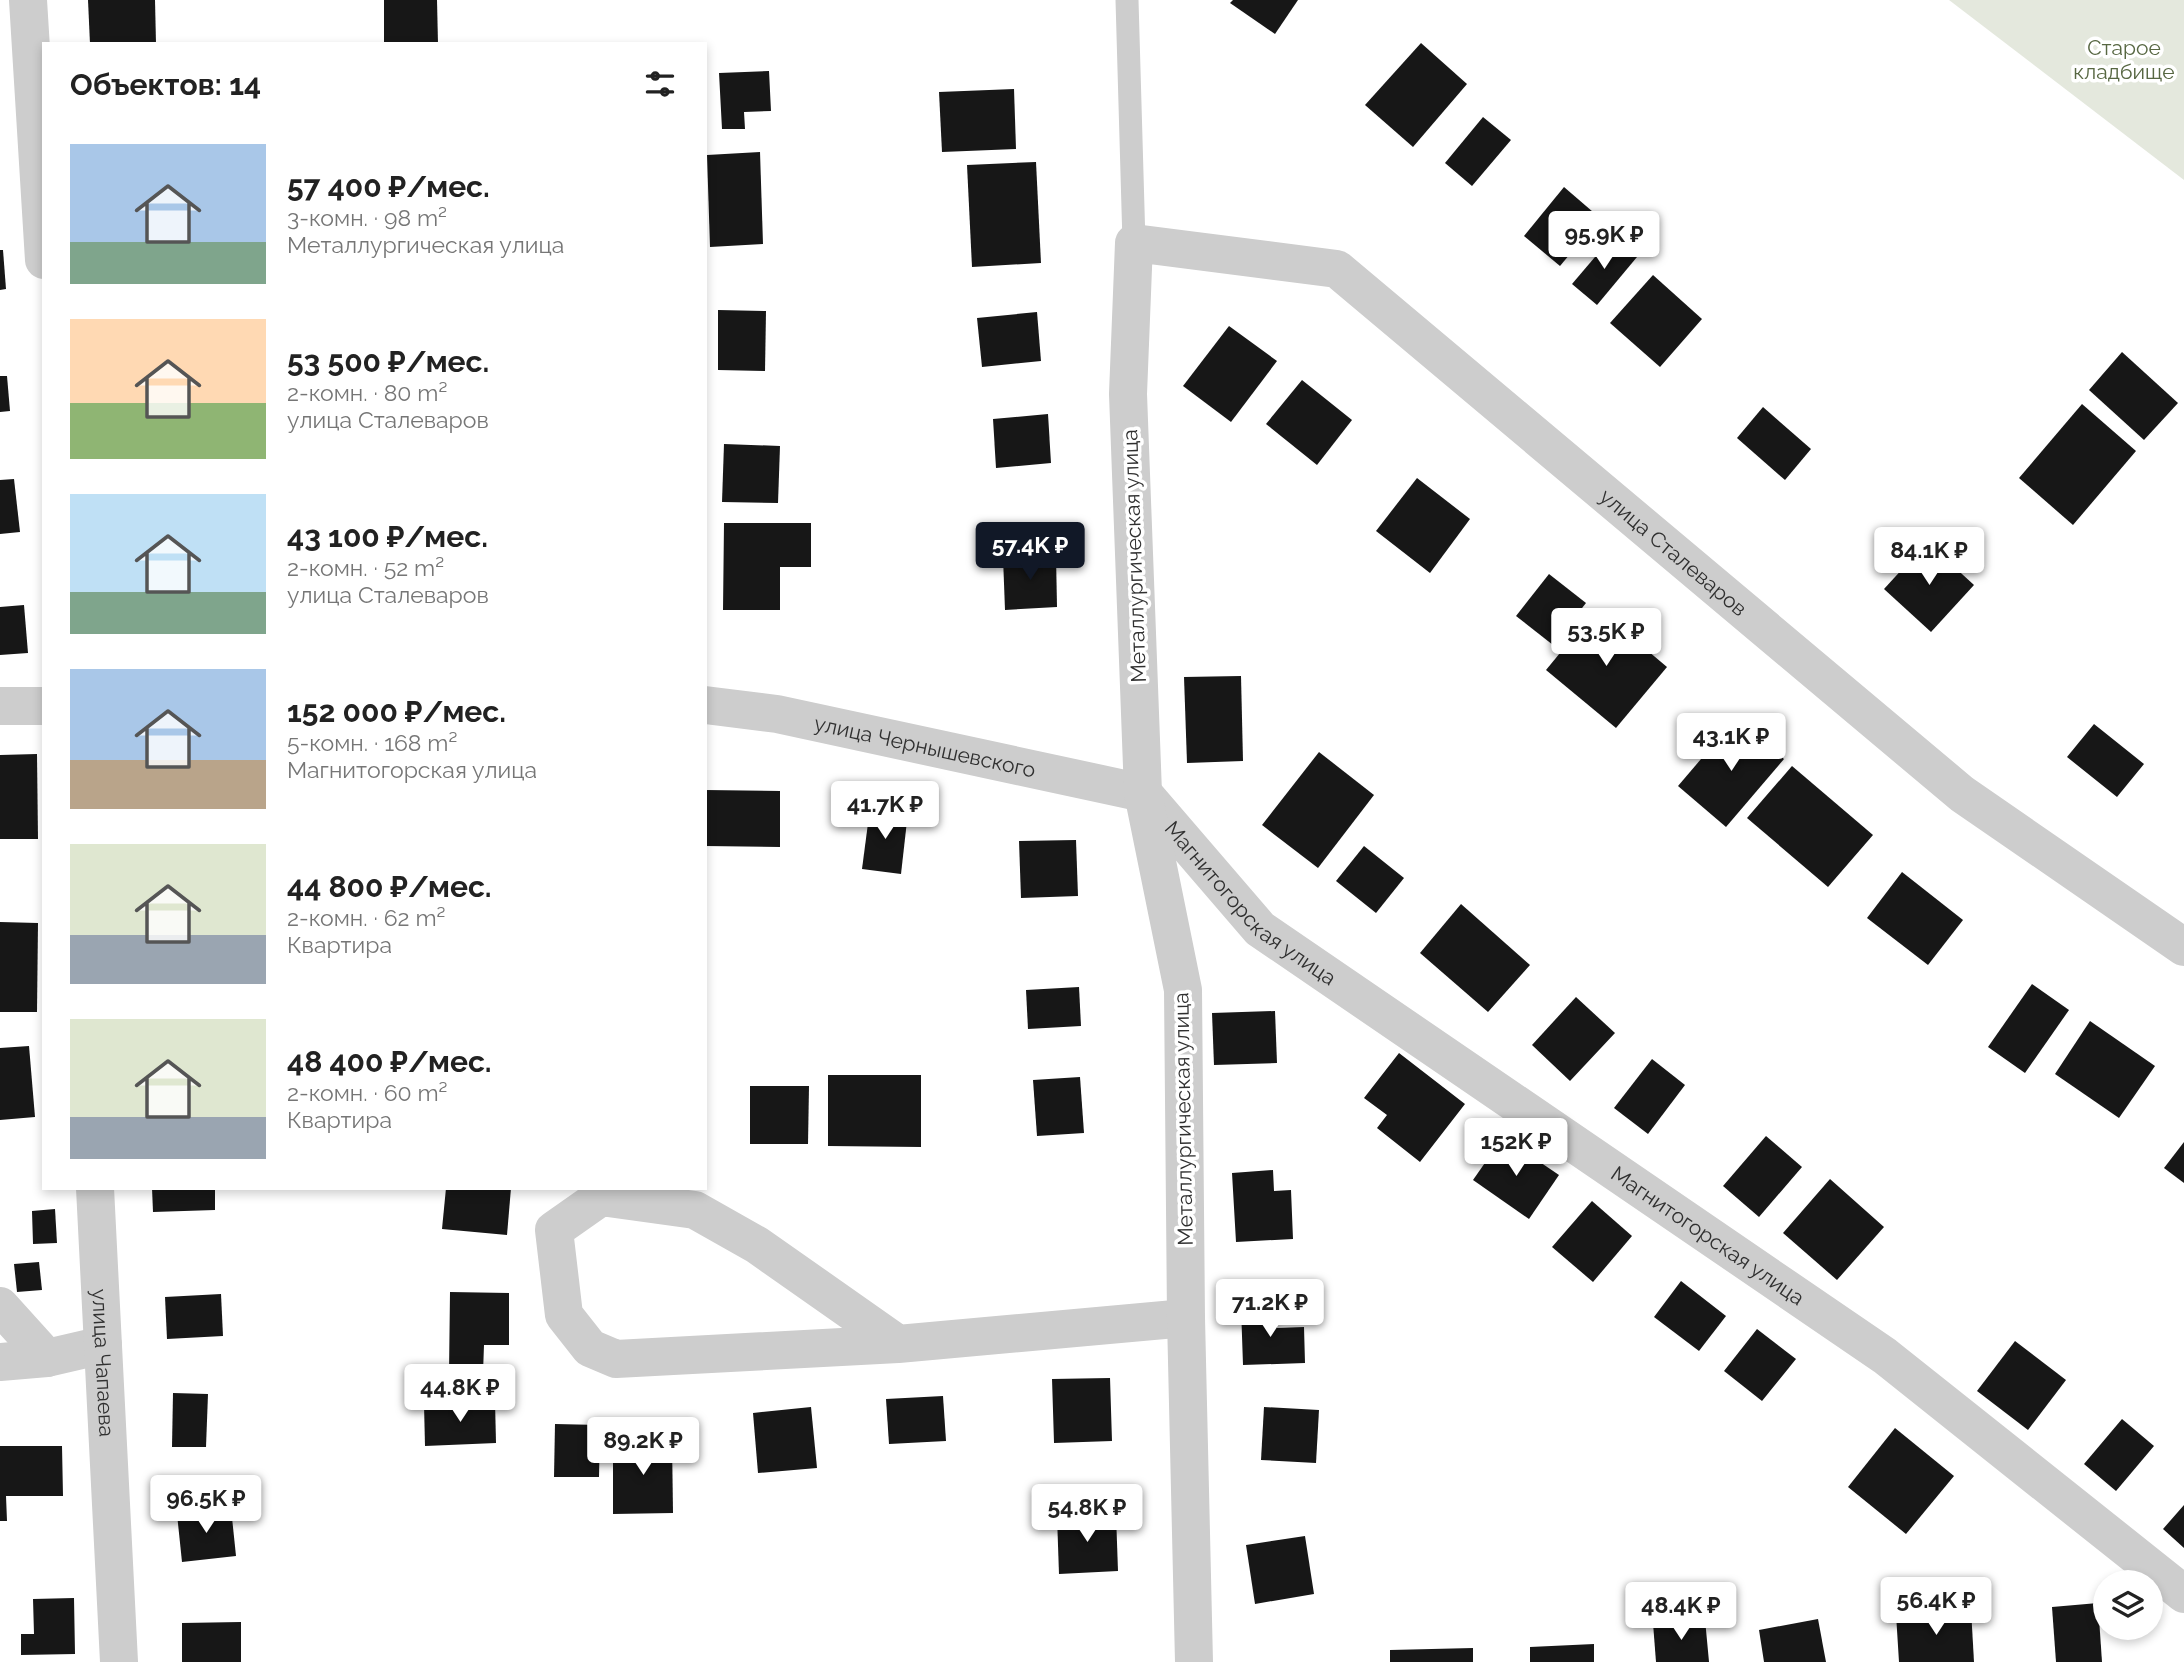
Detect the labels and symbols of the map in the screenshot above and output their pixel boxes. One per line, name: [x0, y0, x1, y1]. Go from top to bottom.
park label: Старое кладбище: [2073, 35, 2175, 84]
pin: 95.9K ₽: [1539, 212, 1669, 271]
street label: Металлургическая улица: [1117, 429, 1151, 683]
street label: улица Сталеваров: [1595, 483, 1752, 621]
pin: 57.4K ₽: [965, 522, 1095, 582]
pin: 84.1K ₽: [1864, 528, 1994, 587]
pin: 53.5K ₽: [1541, 608, 1671, 668]
street label: улица Чернышевского: [812, 710, 1038, 782]
pin: 43.1K ₽: [1666, 714, 1796, 773]
pin: 41.7K ₽: [820, 782, 950, 841]
street label: Магнитогорская улица: [1160, 816, 1341, 990]
street label: Металлургическая улица: [1168, 992, 1198, 1246]
pin: 152K ₽: [1459, 1118, 1573, 1178]
street label: Магнитогорская улица: [1607, 1160, 1809, 1310]
pin: 71.2K ₽: [1205, 1280, 1335, 1339]
street label: улица Чапаева: [88, 1288, 120, 1437]
pin: 44.8K ₽: [395, 1364, 525, 1424]
pin: 89.2K ₽: [578, 1418, 708, 1477]
pin: 96.5K ₽: [141, 1476, 271, 1535]
pin: 54.8K ₽: [1022, 1484, 1152, 1544]
pin: 56.4K ₽: [1871, 1578, 2001, 1637]
pin: 48.4K ₽: [1616, 1582, 1746, 1642]

